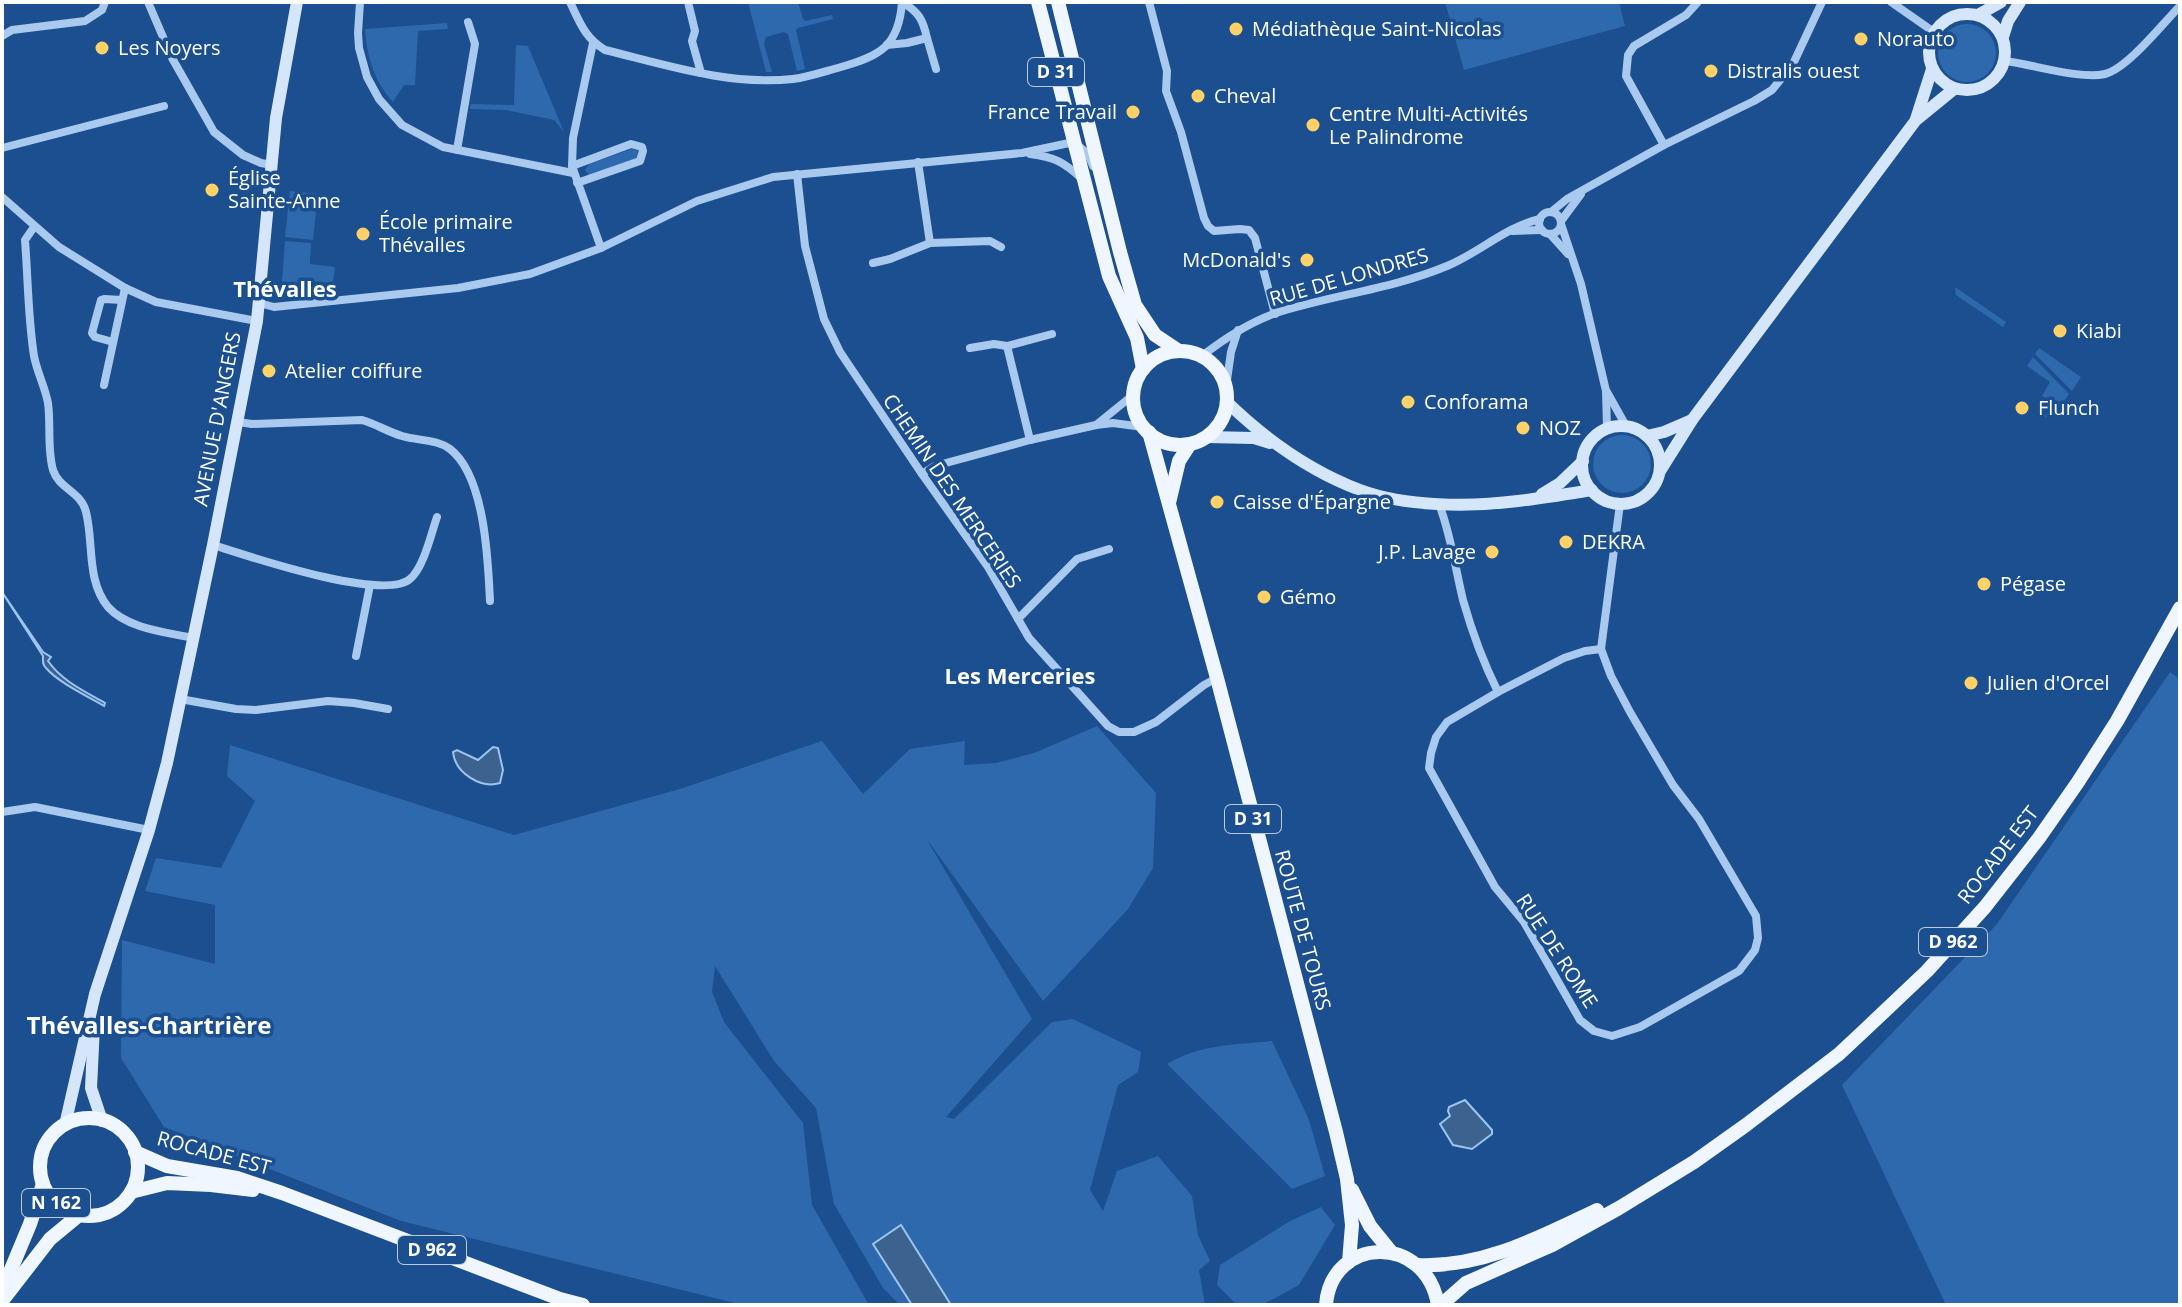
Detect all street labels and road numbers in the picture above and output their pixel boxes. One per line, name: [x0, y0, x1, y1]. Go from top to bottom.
road number: D 31: [1028, 58, 1084, 86]
street label: RUE DE LONDRES: [1266, 241, 1431, 312]
street label: AVENUE D'ANGERS: [186, 329, 247, 508]
street label: CHEMIN DES MERCERIES: [877, 388, 1028, 593]
street label: ROCADE EST: [1951, 800, 2044, 909]
road number: D 31: [1225, 805, 1281, 833]
street label: ROUTE DE TOURS: [1269, 847, 1338, 1013]
street label: RUE DE ROME: [1510, 888, 1604, 1013]
road number: D 962: [1919, 928, 1987, 956]
street label: ROCADE EST: [154, 1124, 274, 1181]
road number: N 162: [22, 1189, 90, 1217]
road number: D 962: [398, 1236, 466, 1264]

